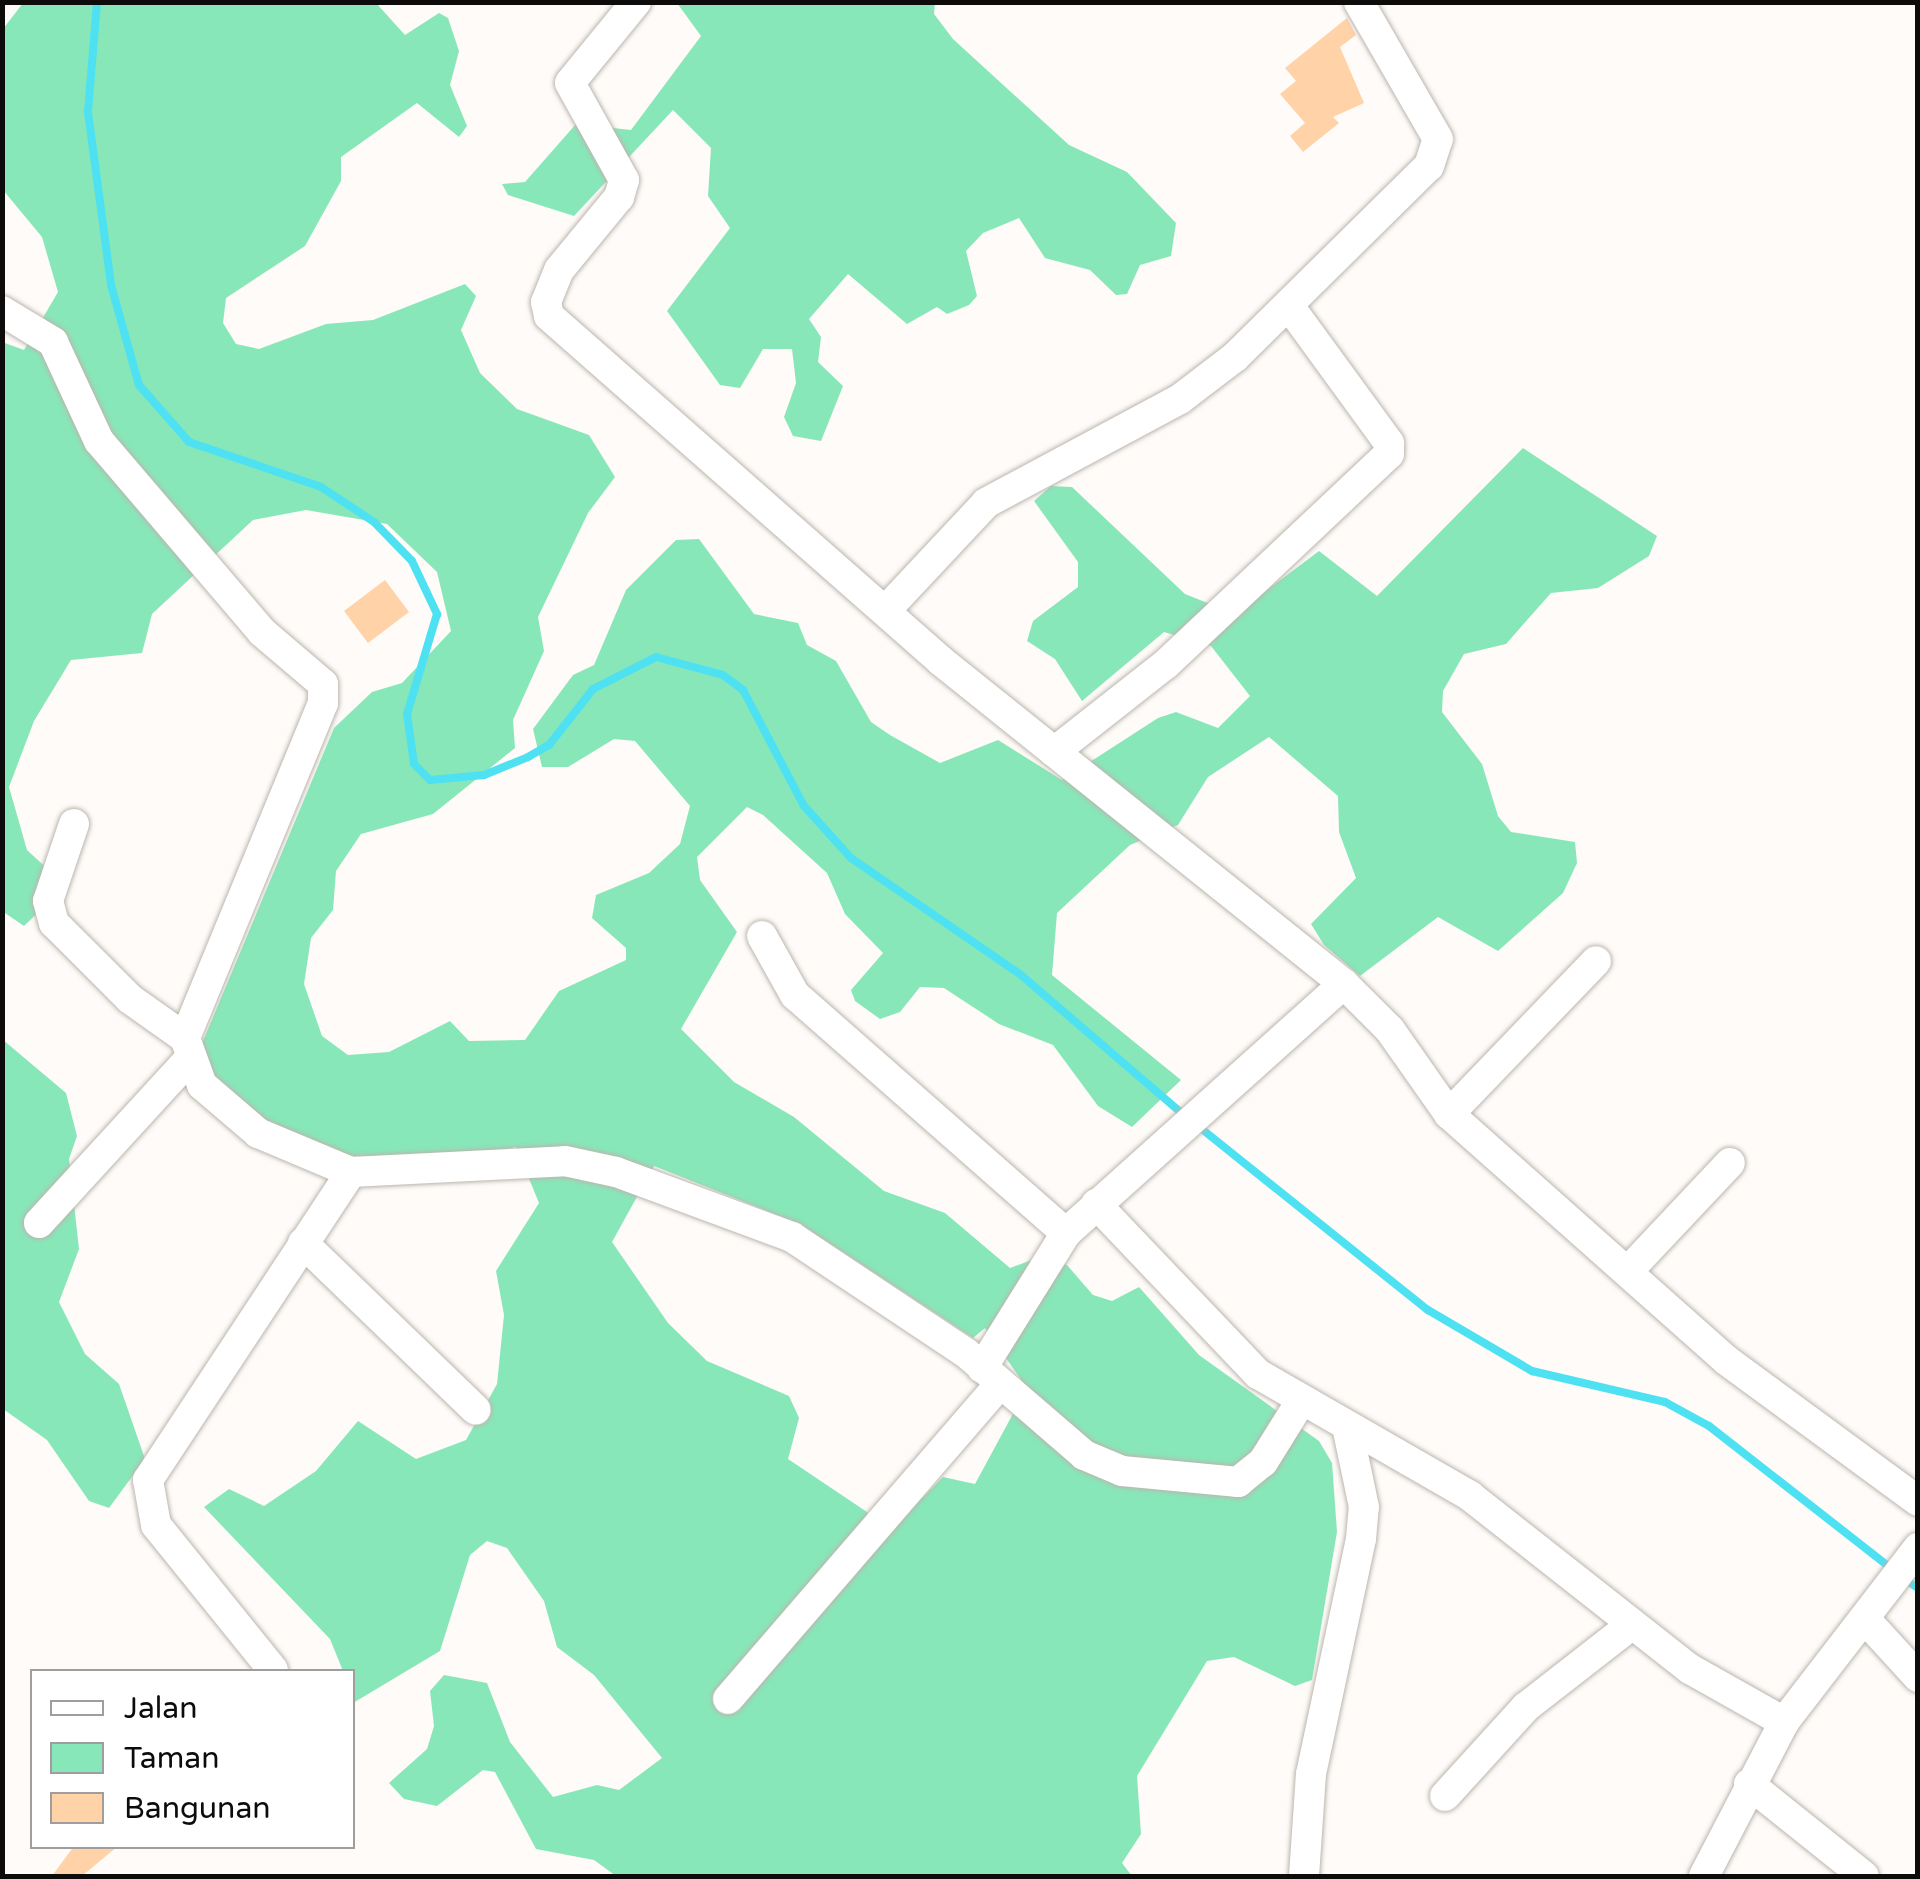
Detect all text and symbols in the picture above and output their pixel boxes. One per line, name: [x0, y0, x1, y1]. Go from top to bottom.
legend: [30, 1669, 355, 1849]
text: Jalan: [124, 1690, 197, 1727]
text: Taman: [124, 1740, 219, 1777]
text: Bangunan: [124, 1790, 271, 1827]

